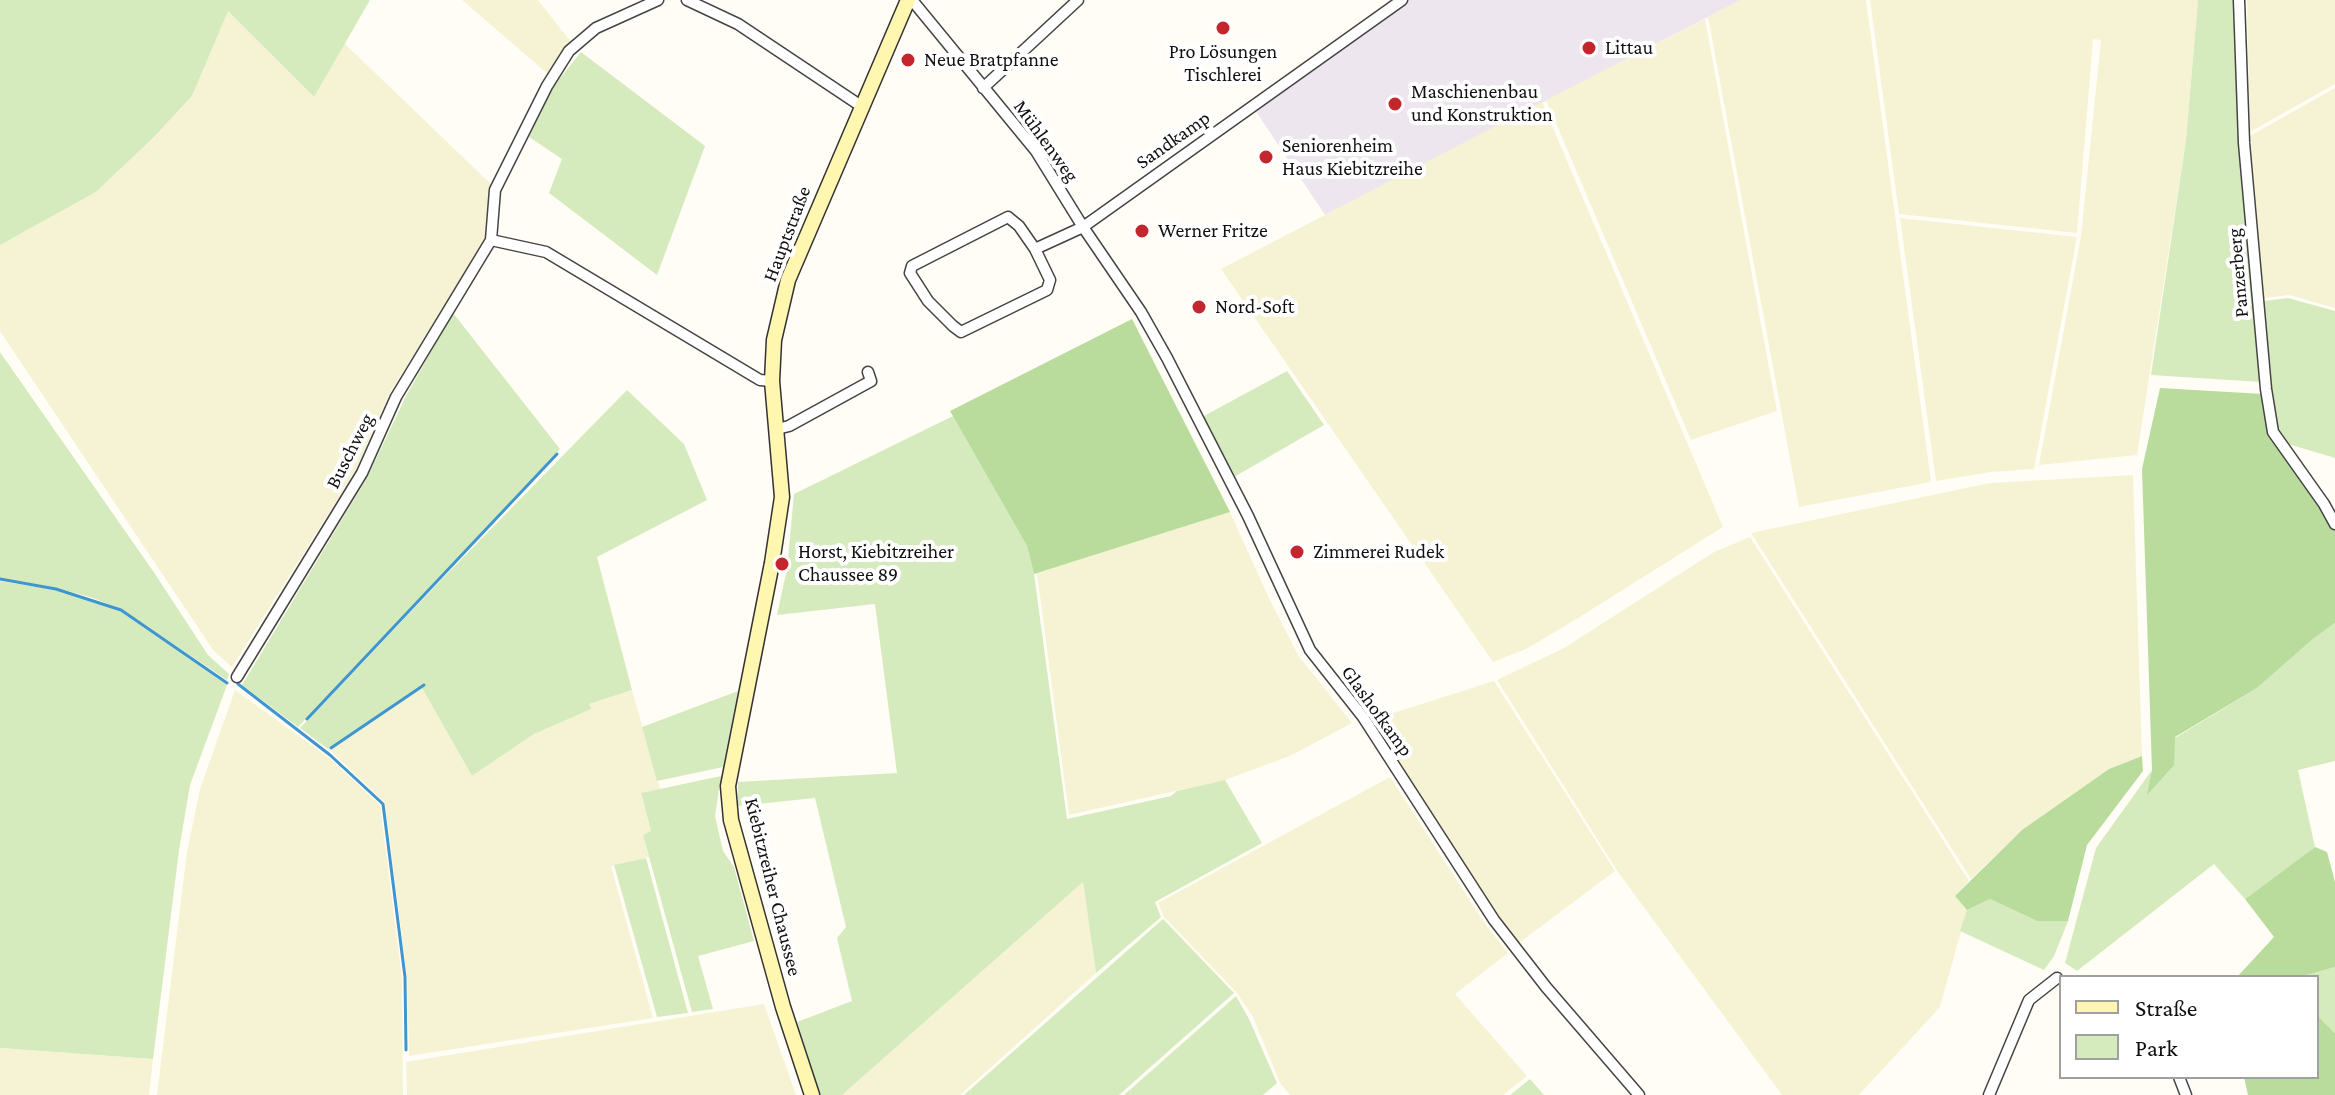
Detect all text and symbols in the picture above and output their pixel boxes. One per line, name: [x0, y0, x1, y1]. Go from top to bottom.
marker: Pro Lösungen Tischlerei: [1214, 19, 1232, 37]
place label: Littau: [1605, 36, 1653, 60]
marker: Littau: [1580, 39, 1598, 57]
place label: Pro Lösungen Tischlerei: [1169, 40, 1277, 87]
place label: Neue Bratpfanne: [924, 48, 1058, 72]
marker: Neue Bratpfanne: [899, 51, 917, 69]
place label: Maschienenbau und Konstruktion: [1411, 80, 1553, 127]
street label: Mühlenweg: [1008, 95, 1084, 187]
marker: Maschienenbau und Konstruktion: [1386, 95, 1404, 113]
street label: Sandkamp: [1131, 106, 1215, 174]
place label: Seniorenheim Haus Kiebitzreihe: [1282, 134, 1423, 181]
marker: Seniorenheim Haus Kiebitzreihe: [1257, 148, 1275, 166]
street label: Hauptstraße: [758, 183, 816, 285]
place label: Werner Fritze: [1158, 219, 1268, 243]
marker: Werner Fritze: [1133, 222, 1151, 240]
street label: Panzerberg: [2222, 227, 2254, 319]
place label: Nord-Soft: [1215, 295, 1294, 319]
marker: Nord-Soft: [1190, 298, 1208, 316]
street label: Buschweg: [321, 409, 379, 493]
place label: Horst, Kiebitzreiher Chaussee 89: [798, 540, 954, 587]
place label: Zimmerei Rudek: [1313, 540, 1444, 564]
marker: Zimmerei Rudek: [1288, 543, 1306, 561]
marker: Horst, Kiebitzreiher Chaussee 89: [773, 555, 791, 573]
street label: Glashofkamp: [1336, 661, 1418, 761]
street label: Kiebitzreiher Chaussee: [739, 795, 807, 979]
legend: [2059, 975, 2319, 1079]
text: Straße: [2135, 994, 2197, 1021]
text: Park: [2135, 1034, 2178, 1061]

